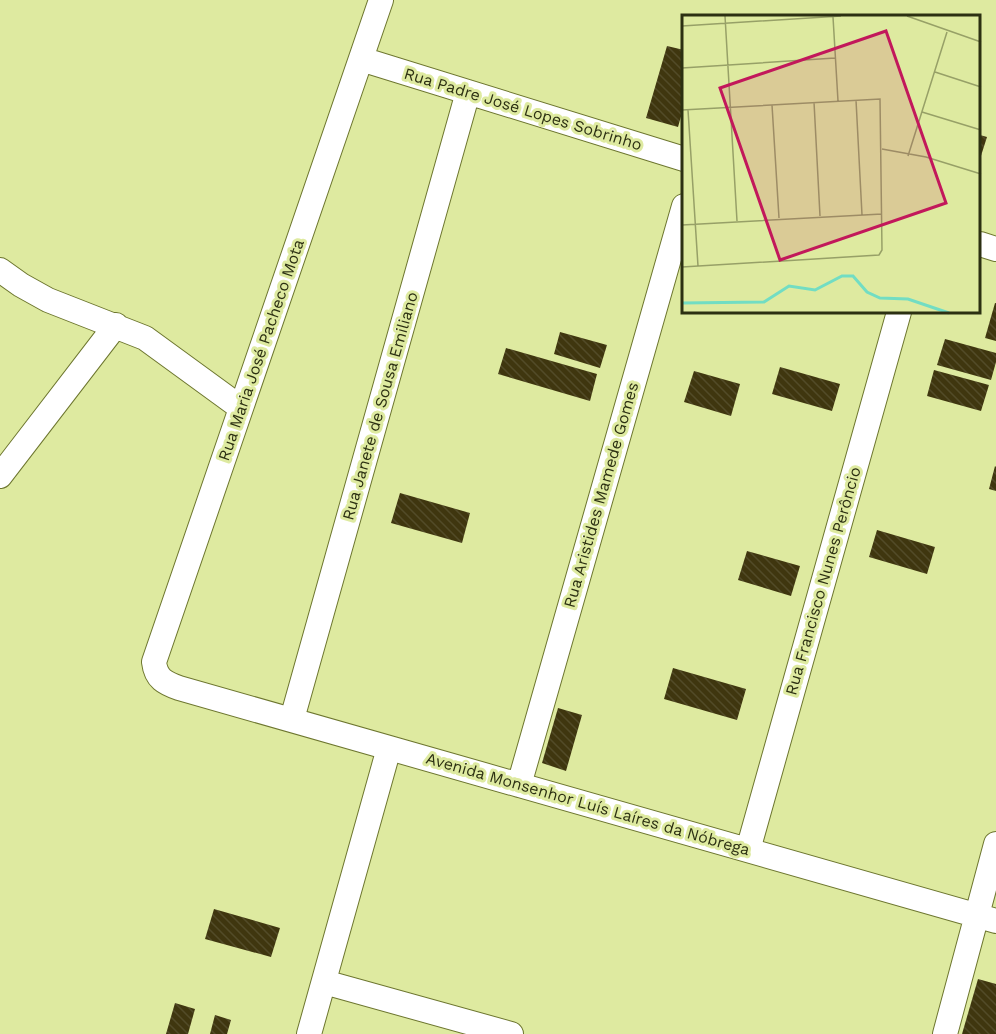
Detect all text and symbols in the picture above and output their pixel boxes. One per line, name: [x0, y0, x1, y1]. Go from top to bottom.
inset map: [682, 15, 981, 314]
street label: Rua Padre José Lopes Sobrinho: [402, 64, 644, 154]
street label: Rua Maria José Pacheco Mota: [214, 237, 308, 463]
street label: Rua Janete de Sousa Emiliano: [338, 290, 422, 522]
street label: Rua Aristides Mamede Gomes: [560, 380, 642, 610]
street label: Rua Francisco Nunes Perôncio: [781, 465, 865, 697]
street label: Avenida Monsenhor Luís Laíres da Nóbrega: [424, 749, 752, 859]

